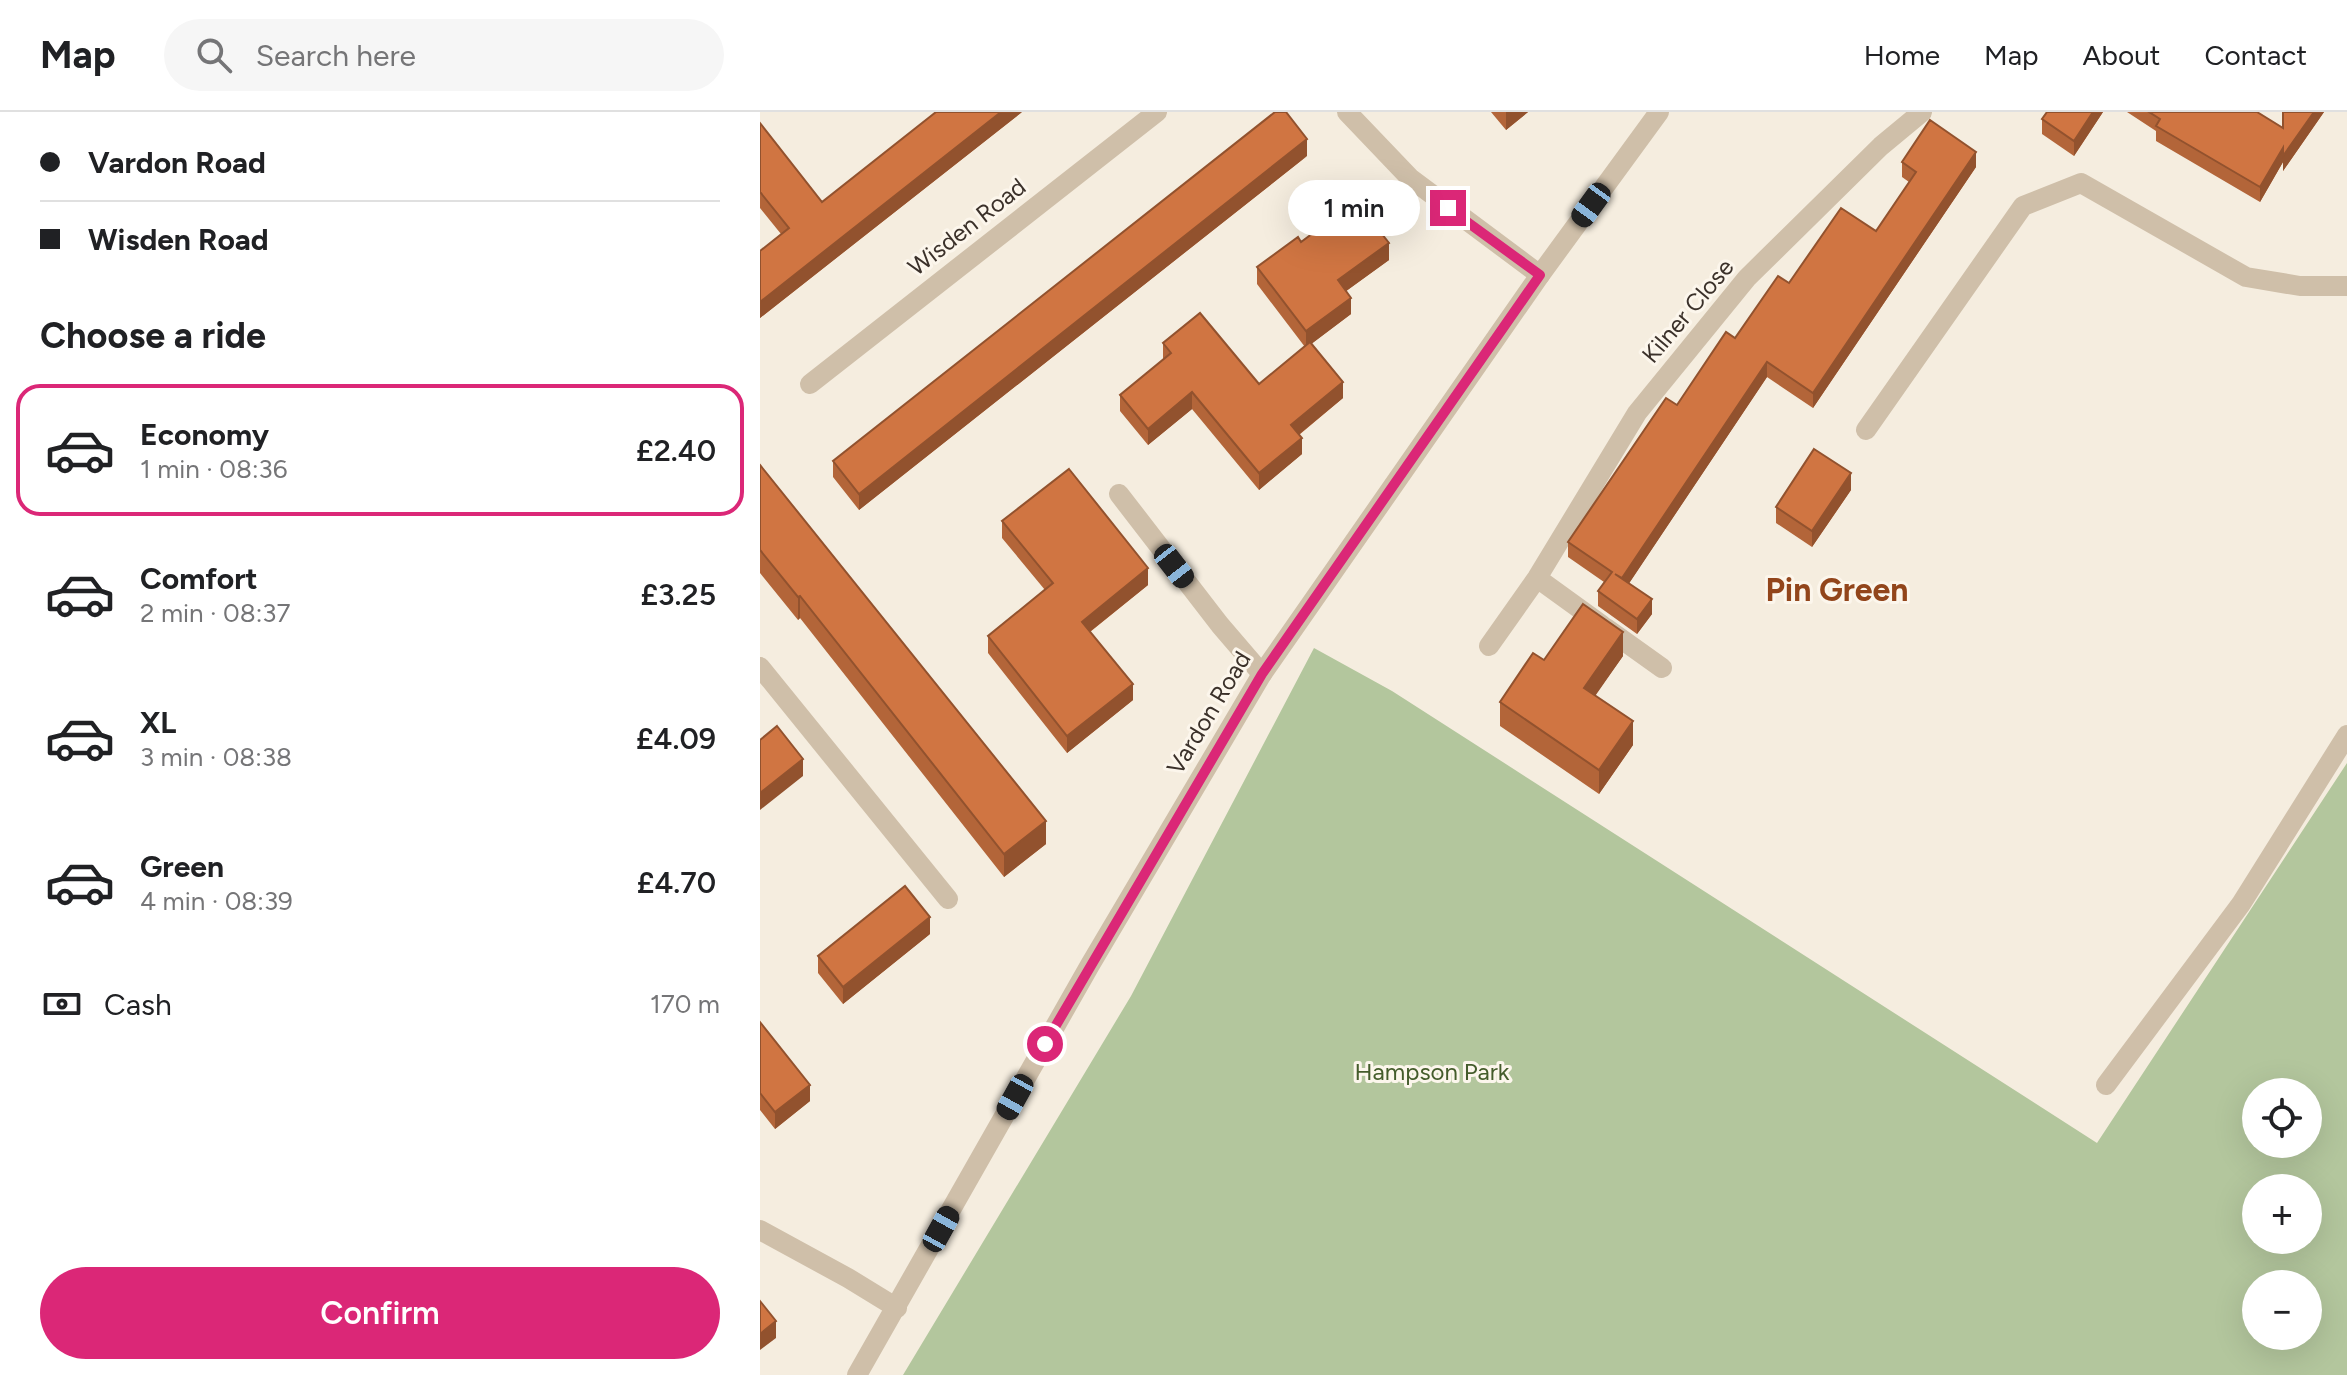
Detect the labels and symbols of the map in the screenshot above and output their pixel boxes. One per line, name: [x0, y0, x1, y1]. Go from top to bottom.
street label: Wisden Road: [902, 172, 1031, 282]
car: [1567, 179, 1615, 231]
callout: 1 min: [1288, 180, 1420, 236]
route end: [1430, 190, 1466, 226]
street label: Kilner Close: [1636, 253, 1739, 369]
car: [1150, 540, 1198, 592]
district label: Pin Green: [1765, 571, 1909, 609]
street label: Vardon Road: [1160, 646, 1257, 780]
route start: [1027, 1026, 1063, 1062]
park label: Hampson Park: [1355, 1057, 1510, 1086]
car: [993, 1070, 1037, 1124]
car: [919, 1202, 963, 1256]

